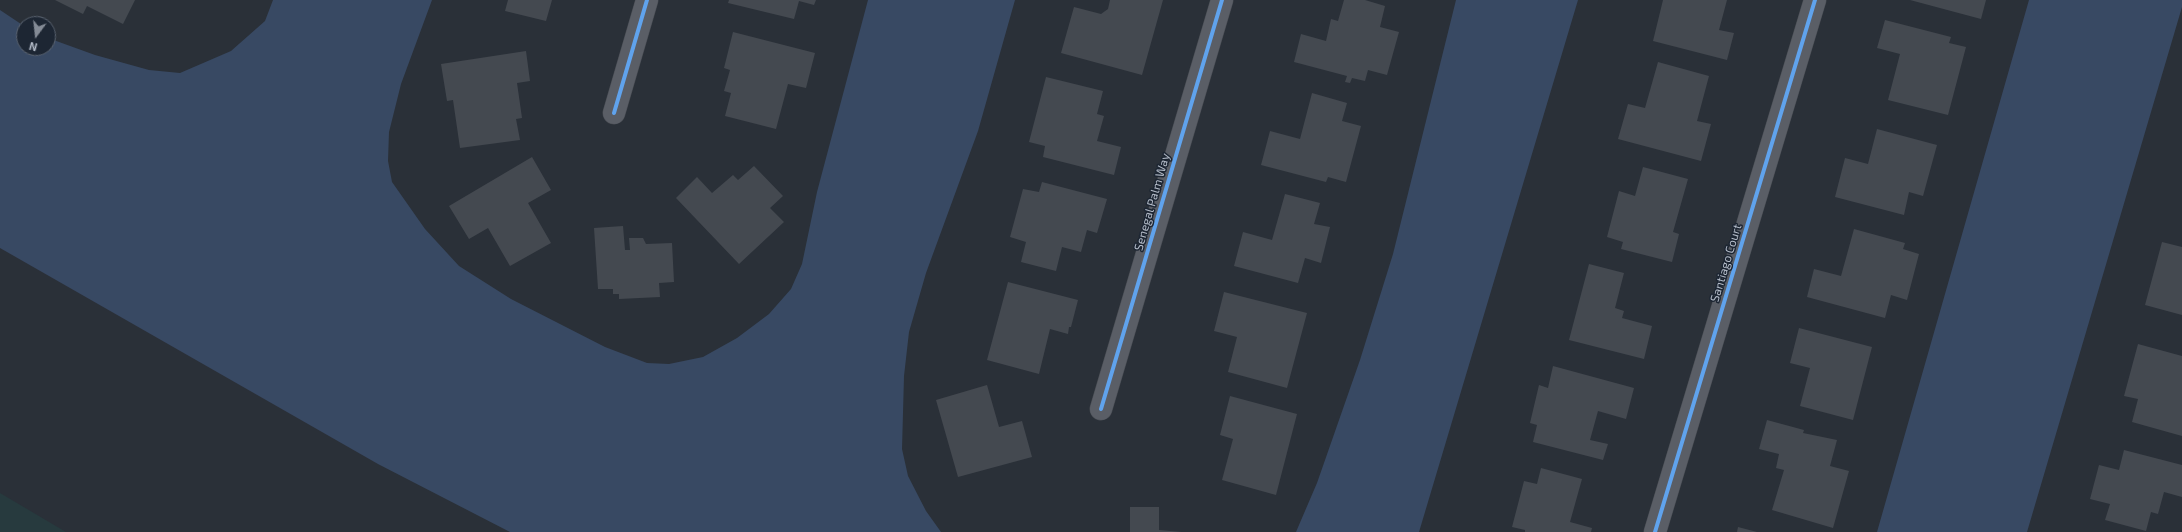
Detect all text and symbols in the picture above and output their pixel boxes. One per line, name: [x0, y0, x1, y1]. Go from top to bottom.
north arrow: [16, 16, 56, 56]
text: N: [28, 40, 39, 54]
street label: Senegal Palm Way: [1131, 152, 1173, 252]
street label: Santiago Court: [1707, 222, 1745, 304]

